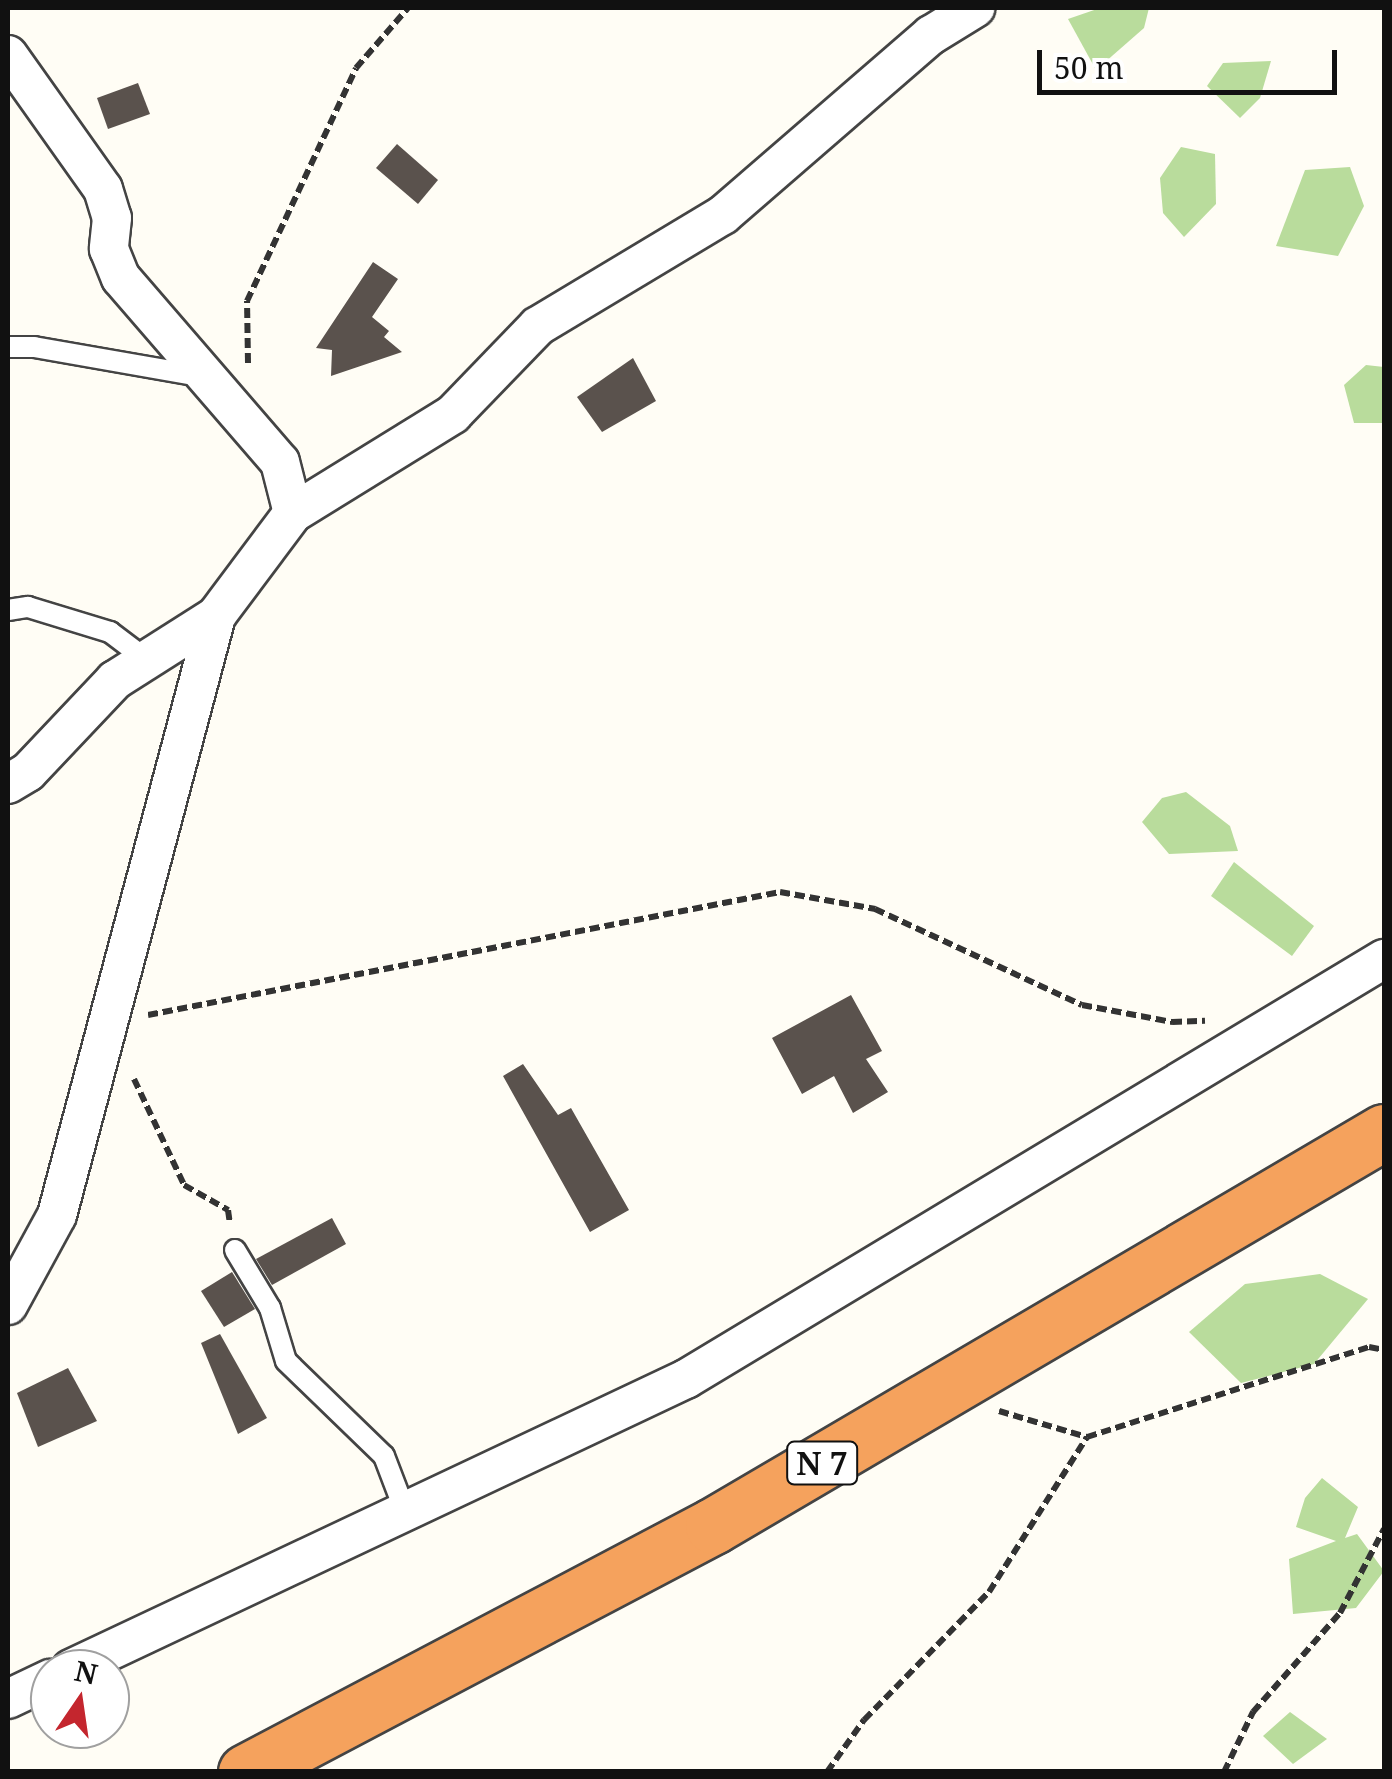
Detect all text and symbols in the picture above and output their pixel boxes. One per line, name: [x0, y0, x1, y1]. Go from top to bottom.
scale bar: [1042, 30, 1342, 92]
text: 50 m: [1054, 47, 1124, 88]
road number: N 7: [784, 1436, 860, 1490]
north arrow: [30, 1649, 130, 1749]
text: N: [71, 1651, 101, 1693]

